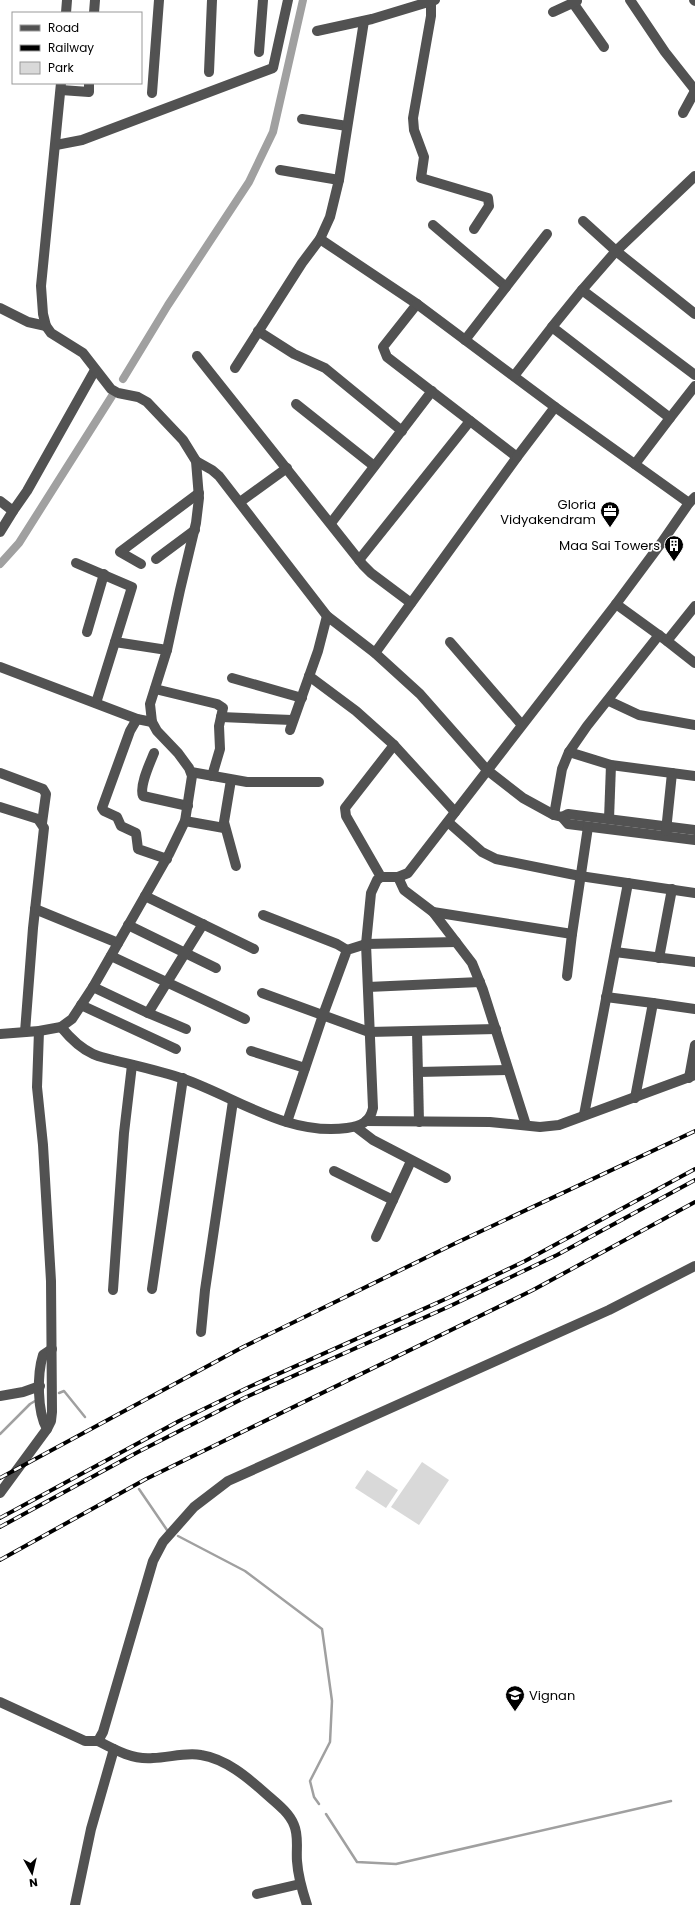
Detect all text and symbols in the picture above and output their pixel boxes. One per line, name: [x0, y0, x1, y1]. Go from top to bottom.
legend: [12, 12, 142, 84]
text: Road: [48, 19, 79, 36]
text: Railway: [48, 39, 94, 56]
text: Park: [48, 59, 75, 76]
place label: Gloria Vidyakendram: [500, 495, 596, 529]
office icon: Gloria Vidyakendram: [599, 500, 621, 528]
building icon: Maa Sai Towers: [663, 534, 685, 562]
place label: Maa Sai Towers: [559, 536, 660, 555]
school or university icon: Vignan: [504, 1684, 526, 1712]
place label: Vignan: [529, 1686, 575, 1705]
north arrow: [12, 1853, 52, 1893]
text: N: [28, 1874, 39, 1891]

